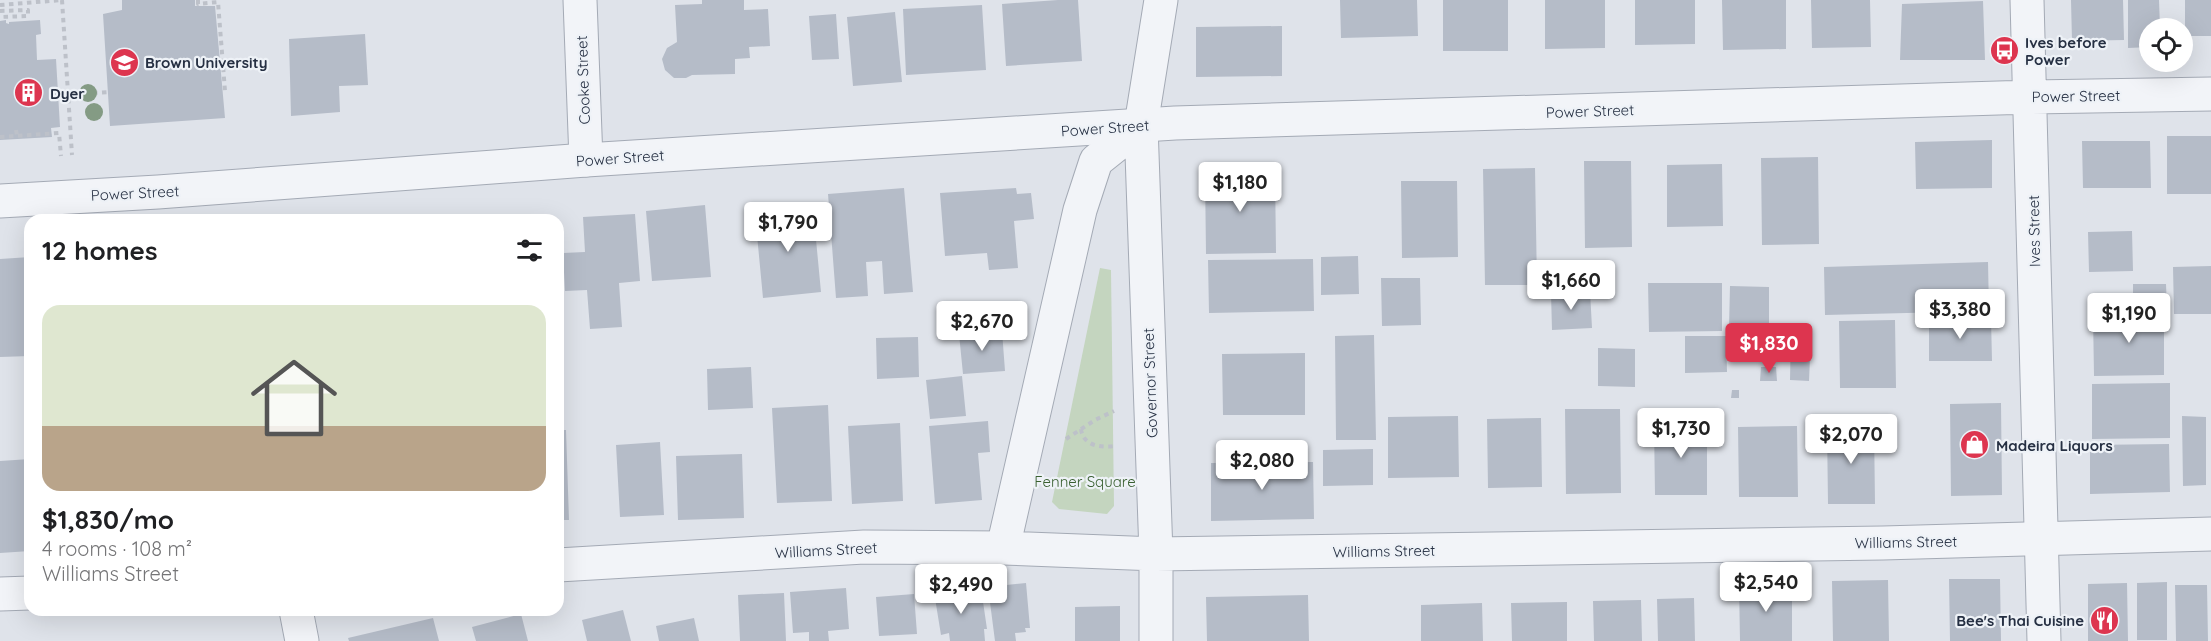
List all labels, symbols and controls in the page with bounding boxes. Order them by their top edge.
map controls [2139,18,2193,72]
button: locate [2139,18,2193,72]
place label: Ives before Power [2025,33,2107,69]
street label: Cooke Street [572,35,594,125]
bus stop icon: Ives before Power [1988,35,2020,67]
school or university icon: Brown University [108,46,140,78]
place label: Brown University [145,53,268,72]
building icon: Dyer [13,77,45,109]
place label: Dyer [50,84,85,103]
street label: Power Street [2032,86,2120,106]
street label: Power Street [1545,100,1635,122]
street label: Power Street [1060,115,1150,141]
street label: Power Street [575,145,665,171]
pin: $1,180 [1191,162,1289,213]
text: $1,180 [1213,169,1267,194]
street label: Power Street [90,181,180,205]
street label: Ives Street [2024,195,2044,267]
pin: $1,790 [739,202,837,253]
text: $1,790 [758,209,818,234]
text: 12 homes [42,234,158,267]
icon: filters [513,234,546,267]
pin: $1,660 [1522,260,1620,311]
text: $1,660 [1541,267,1601,292]
pin: $3,380 [1911,289,2009,340]
pin: $1,190 [2080,293,2178,344]
text: $3,380 [1929,296,1991,321]
text: $1,190 [2101,300,2157,325]
pin: $2,670 [933,301,1031,352]
text: $2,670 [950,308,1014,333]
pin: $1,830 [1720,323,1818,374]
street label: Governor Street [1139,328,1161,438]
text: $1,830 [1739,330,1799,355]
icon: home [240,344,348,452]
pin: $1,730 [1632,408,1730,459]
pin: $2,070 [1802,414,1900,465]
text: $1,730 [1651,415,1711,440]
text: $2,070 [1819,421,1883,446]
shop icon: Madeira Liquors [1959,429,1991,461]
place label: Madeira Liquors [1996,436,2113,455]
pin: $2,080 [1213,440,1311,491]
text: $2,080 [1230,447,1294,472]
park label: Fenner Square [1034,472,1136,491]
text: $1,830/mo [42,503,174,536]
street label: Williams Street [1854,532,1958,552]
text: 4 rooms · 108 m² [42,536,192,561]
street label: Williams Street [774,538,878,562]
street label: Williams Street [1332,541,1436,561]
text: Williams Street [42,561,179,586]
pin: $2,540 [1717,562,1815,613]
pin: $2,490 [912,564,1010,615]
text: $2,540 [1734,569,1798,594]
text: $2,490 [929,571,993,596]
restaurant icon: Bee's Thai Cuisine [2089,604,2121,636]
place label: Bee's Thai Cuisine [1956,611,2084,630]

